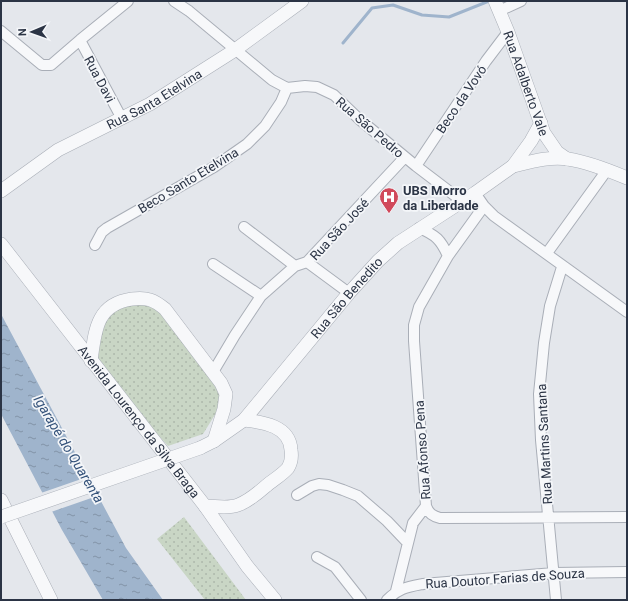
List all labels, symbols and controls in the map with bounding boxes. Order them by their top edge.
north arrow [12,12,52,52]
text: N [16,28,29,36]
street label: Rua Adalberto Vale [500,29,551,138]
street label: Rua Davi [81,53,118,105]
street label: Beco da Vovó [433,62,490,136]
street label: Rua Santa Etelvina [104,66,205,133]
street label: Rua São Pedro [333,94,407,161]
street label: Beco Santo Etelvina [135,144,241,216]
place label: UBS Morro da Liberdade [403,183,479,213]
hospital icon: UBS Morro da Liberdade [378,186,400,214]
street label: Rua São José [307,195,372,263]
street label: Rua São Benedito [308,254,386,341]
street label: Avenida Lourenço da Silva Braga [75,343,203,501]
street label: Rua Martins Santana [534,383,555,505]
water label: Igarapé do Quarenta [31,392,107,506]
street label: Rua Afonso Pena [412,400,433,500]
street label: Rua Doutor Farias de Souza [425,565,585,592]

